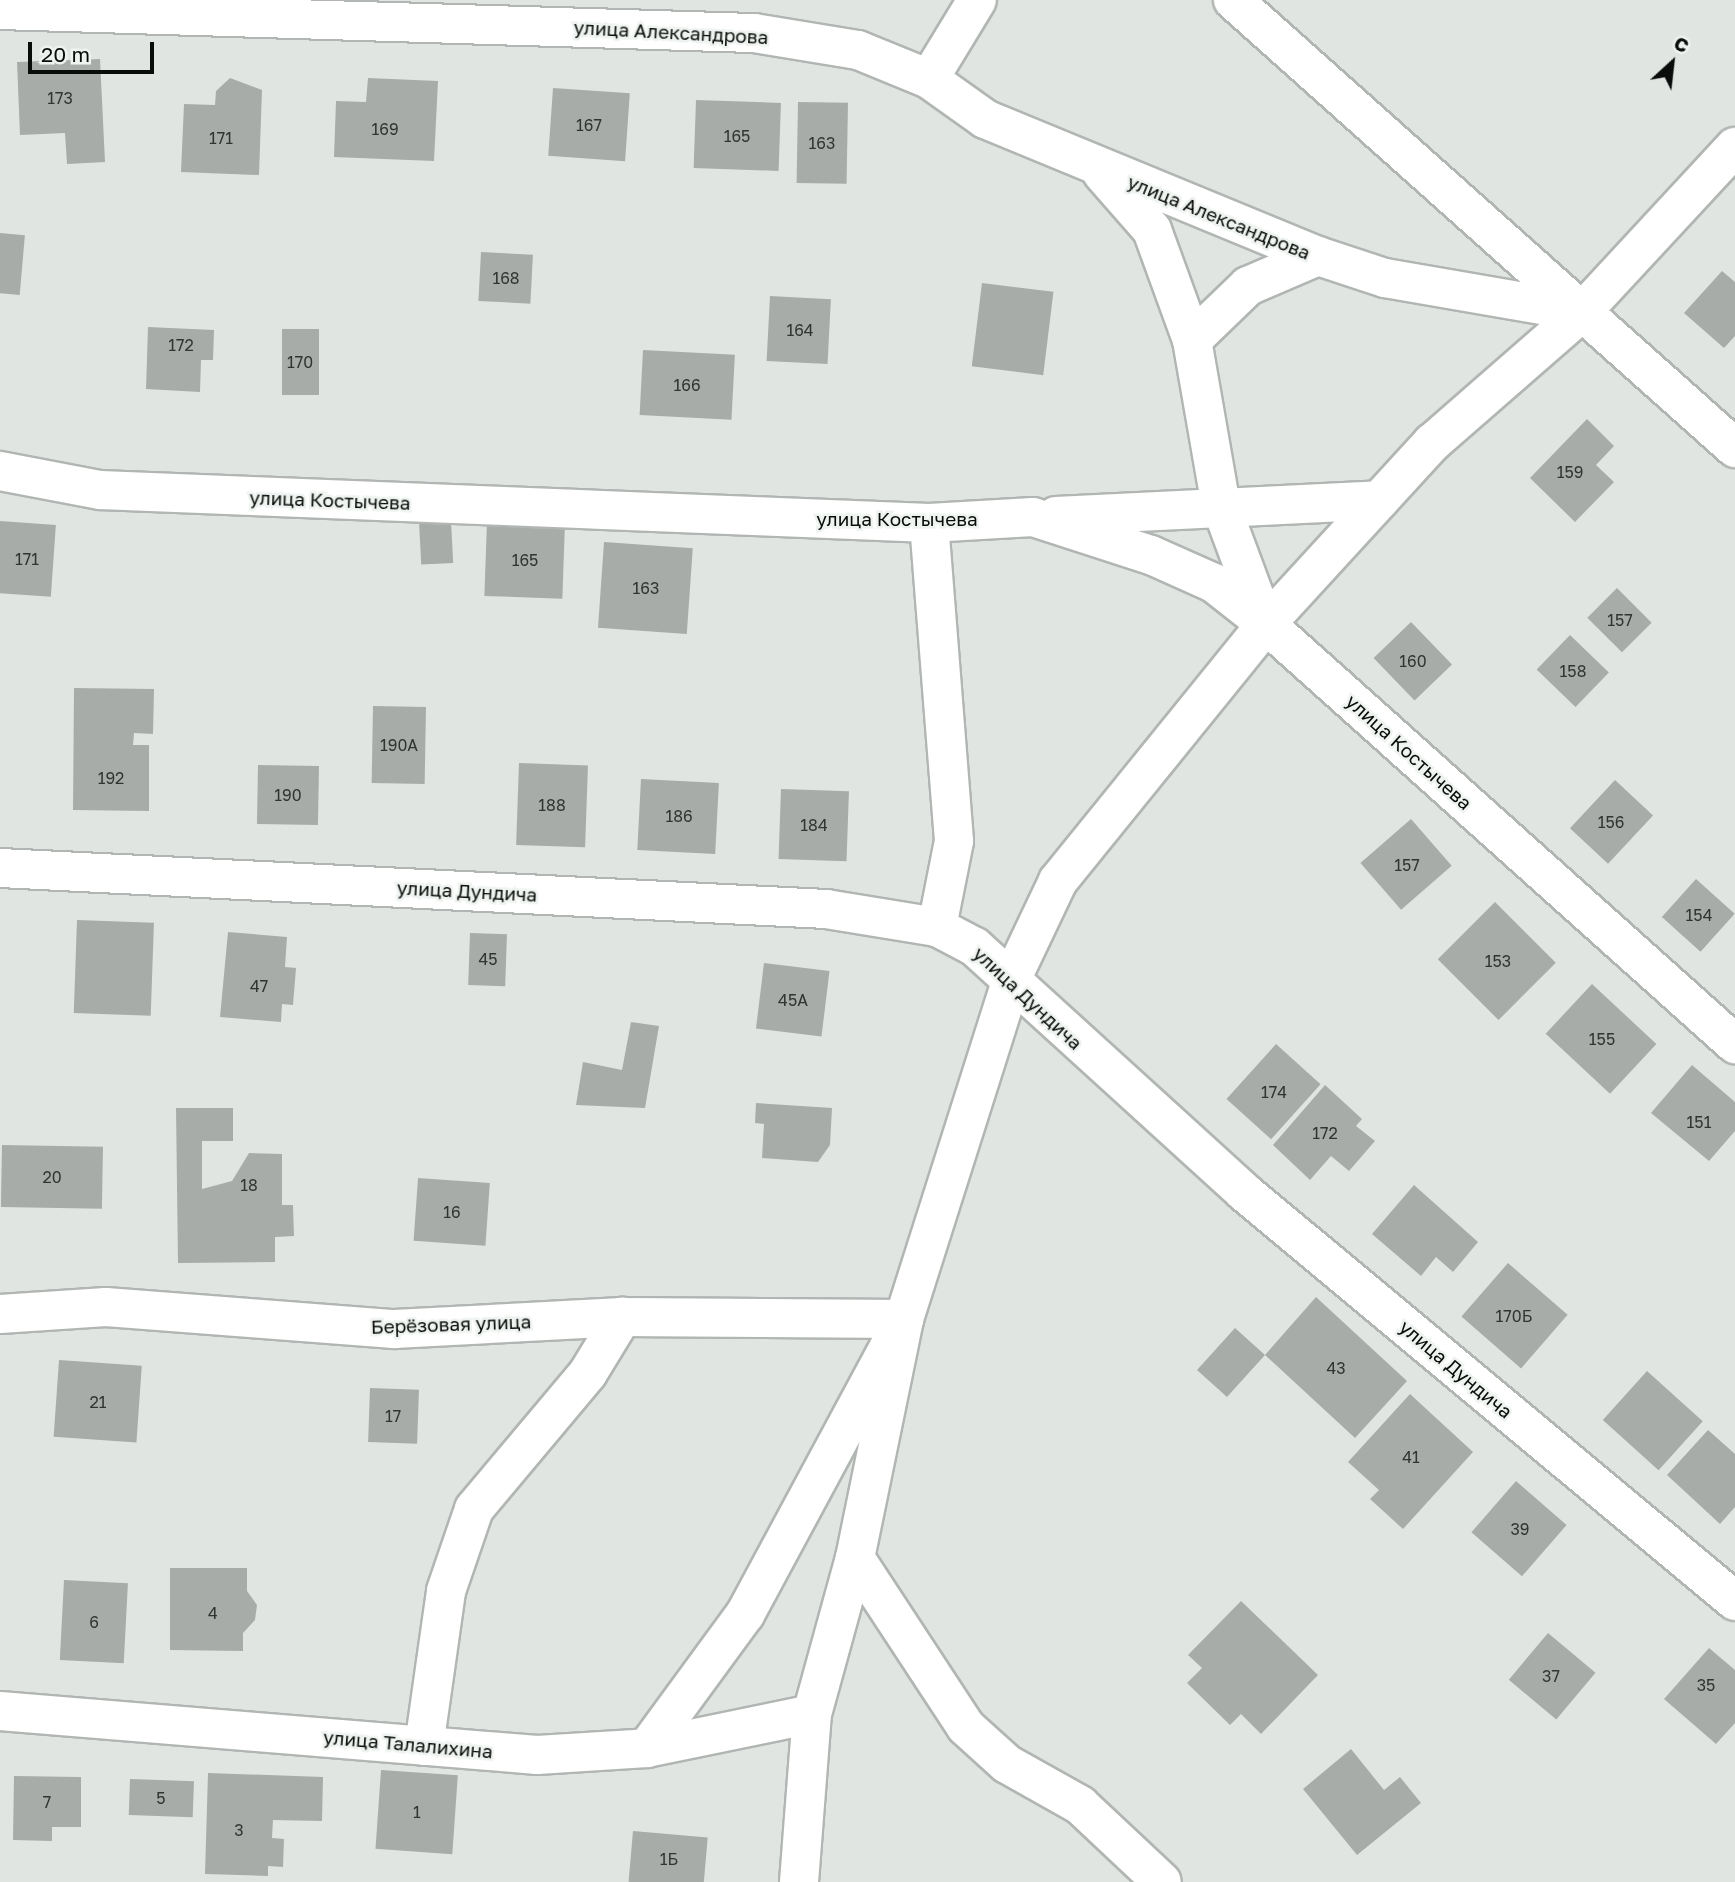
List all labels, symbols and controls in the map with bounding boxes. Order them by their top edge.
street label: улица Александрова [573,16,769,48]
scale bar [32,28,158,72]
north arrow [1637,28,1707,98]
text: С [1671,31,1693,57]
text: 20 m [41,41,90,67]
house number: 173 [47,88,73,108]
house number: 167 [576,115,602,135]
house number: 169 [371,119,399,139]
house number: 165 [724,126,750,146]
house number: 171 [209,128,233,148]
house number: 163 [809,133,835,153]
street label: улица Александрова [1124,170,1314,264]
house number: 168 [492,268,520,288]
house number: 164 [786,320,814,340]
house number: 172 [168,335,194,355]
house number: 170 [287,352,313,372]
house number: 166 [673,375,701,395]
house number: 159 [1557,462,1583,482]
street label: улица Костычева [249,486,411,514]
street label: улица Костычева [816,508,978,530]
house number: 171 [15,549,39,569]
house number: 165 [512,550,538,570]
house number: 163 [633,578,659,598]
house number: 157 [1607,610,1633,630]
house number: 160 [1399,651,1427,671]
house number: 158 [1560,661,1586,681]
street label: улица Костычева [1341,690,1477,814]
house number: 190А [380,735,418,755]
house number: 192 [98,768,124,788]
house number: 190 [274,785,302,805]
house number: 188 [538,795,566,815]
house number: 186 [665,806,693,826]
house number: 156 [1598,812,1624,832]
house number: 184 [800,815,828,835]
house number: 157 [1394,855,1420,875]
street label: улица Дундича [396,876,538,906]
house number: 154 [1686,905,1712,925]
street label: улица Дундича [969,942,1087,1054]
house number: 45 [478,949,498,969]
house number: 153 [1485,951,1511,971]
house number: 47 [250,976,268,996]
house number: 45А [778,990,808,1010]
house number: 155 [1589,1029,1615,1049]
house number: 174 [1261,1082,1287,1102]
house number: 151 [1687,1112,1711,1132]
house number: 172 [1312,1123,1338,1143]
house number: 20 [42,1167,62,1187]
house number: 18 [240,1175,258,1195]
house number: 16 [443,1202,461,1222]
house number: 170Б [1496,1306,1532,1326]
street label: Берёзовая улица [370,1310,532,1338]
street label: улица Дундича [1395,1315,1517,1423]
house number: 43 [1326,1358,1346,1378]
house number: 21 [89,1392,107,1412]
house number: 17 [385,1406,401,1426]
house number: 41 [1402,1447,1420,1467]
house number: 39 [1510,1519,1530,1539]
house number: 4 [208,1603,218,1623]
house number: 6 [89,1612,99,1632]
house number: 37 [1542,1666,1560,1686]
house number: 35 [1697,1675,1715,1695]
street label: улица Талалихина [322,1725,494,1763]
house number: 5 [156,1788,166,1808]
house number: 7 [43,1792,51,1812]
house number: 1 [413,1802,421,1822]
house number: 3 [234,1820,244,1840]
house number: 1Б [660,1849,678,1869]

